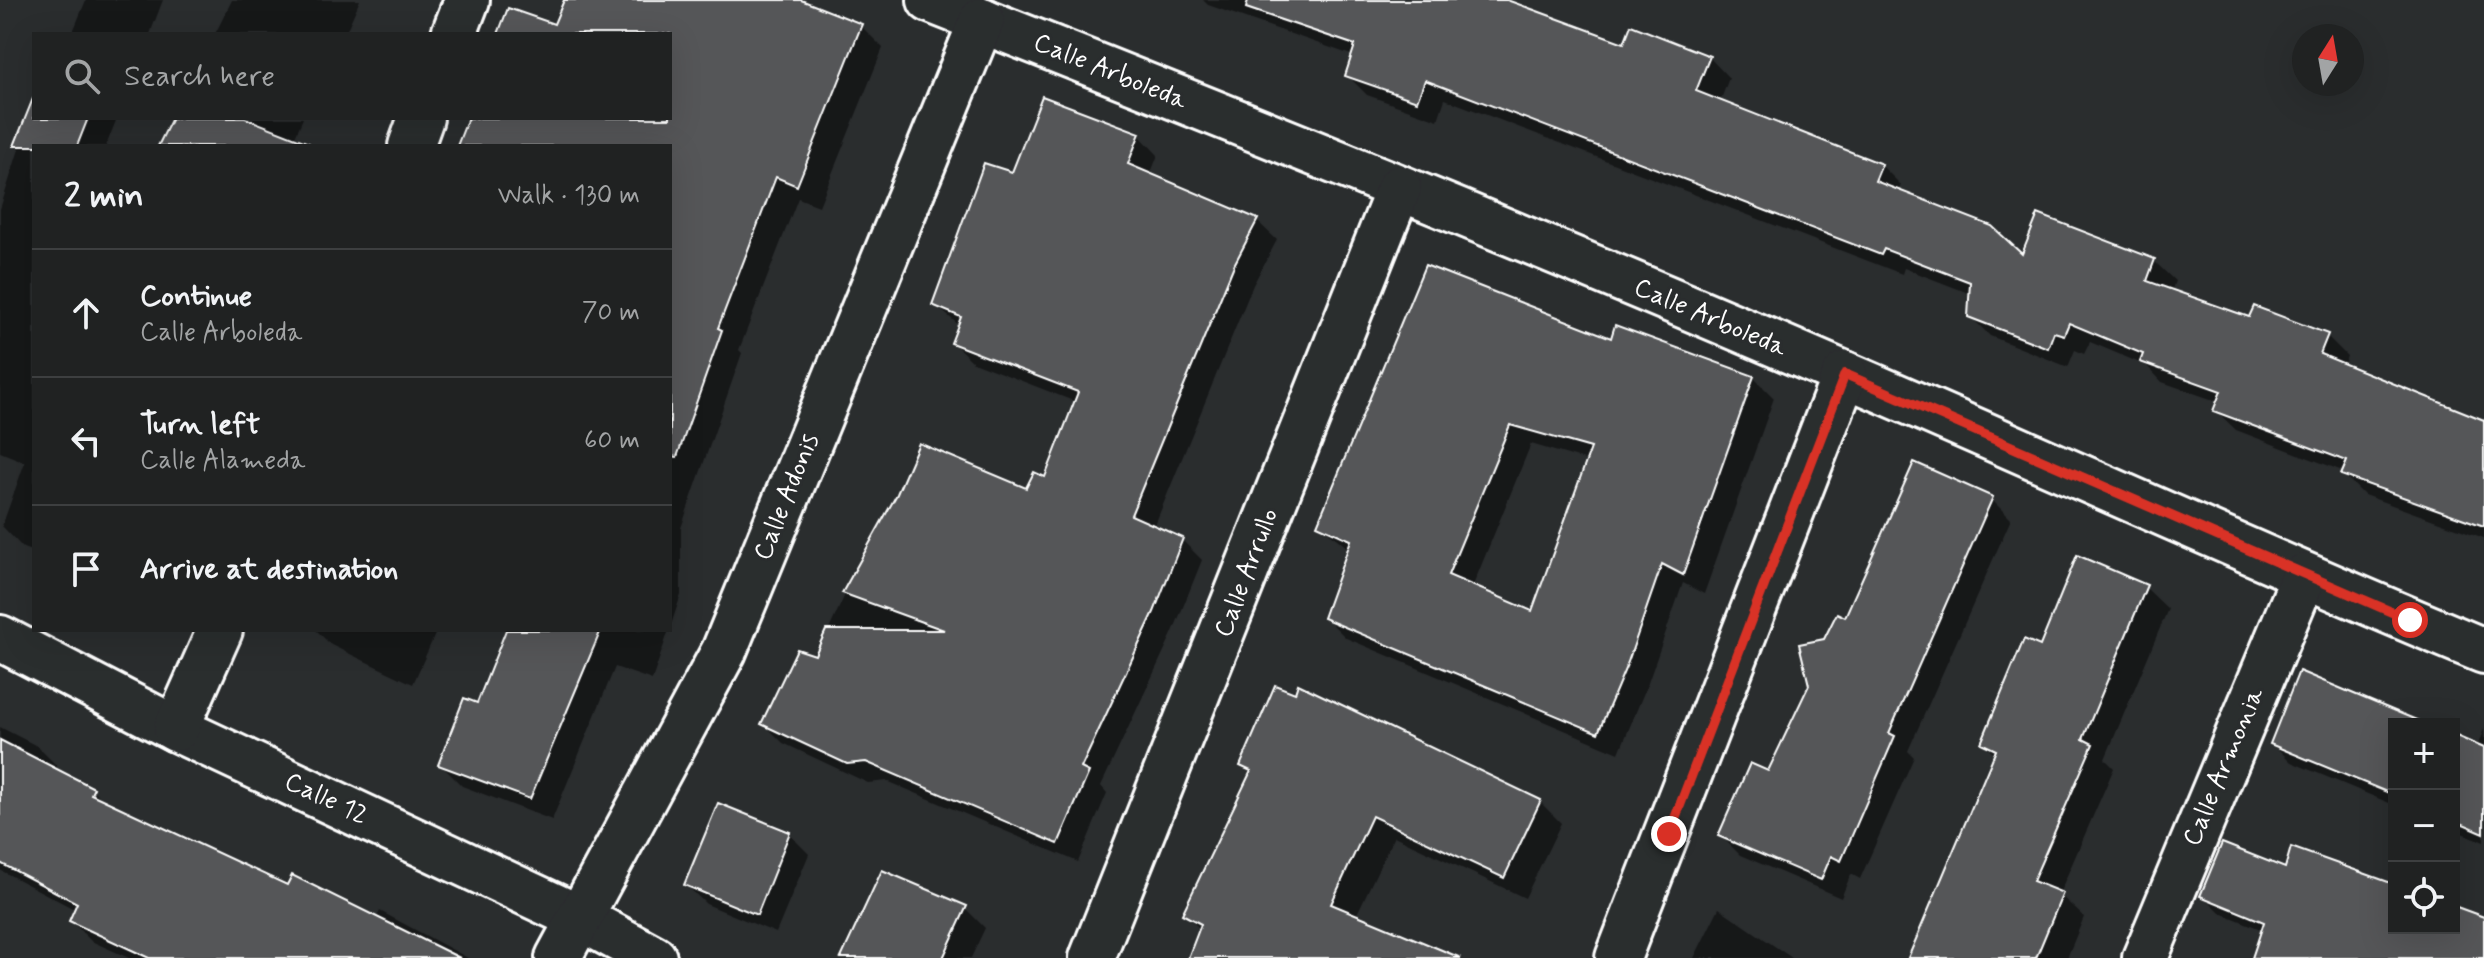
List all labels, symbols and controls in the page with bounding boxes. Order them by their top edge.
north arrow [2292,24,2364,96]
street label: Calle Arboleda [1028,26,1192,118]
search box [32,32,672,120]
icon: search [60,54,104,98]
text: Search here [124,57,275,96]
text: 2 min [64,174,144,219]
text: Walk · 130 m [498,179,640,213]
street label: Calle Arboleda [1629,271,1792,366]
text: Continue [140,277,252,316]
icon: ahead [64,291,108,335]
text: 70 m [582,296,640,330]
text: Calle Arboleda [140,316,302,350]
text: Turn left [140,405,260,444]
icon: left [64,419,108,463]
text: 60 m [584,424,640,458]
street label: Calle Adonis [746,429,828,565]
text: Calle Alameda [140,444,305,478]
street label: Calle Arrullo [1207,504,1287,642]
icon: arrive [64,547,108,591]
text: Arrive at destination [140,550,398,589]
route start [2392,602,2428,638]
street label: Calle Armonia [2175,682,2273,851]
map controls [2388,718,2460,934]
button: + [2388,718,2460,790]
street label: Calle 12 [279,765,373,833]
button: − [2388,790,2460,862]
route end [1651,816,1687,852]
button: locate [2388,862,2460,934]

